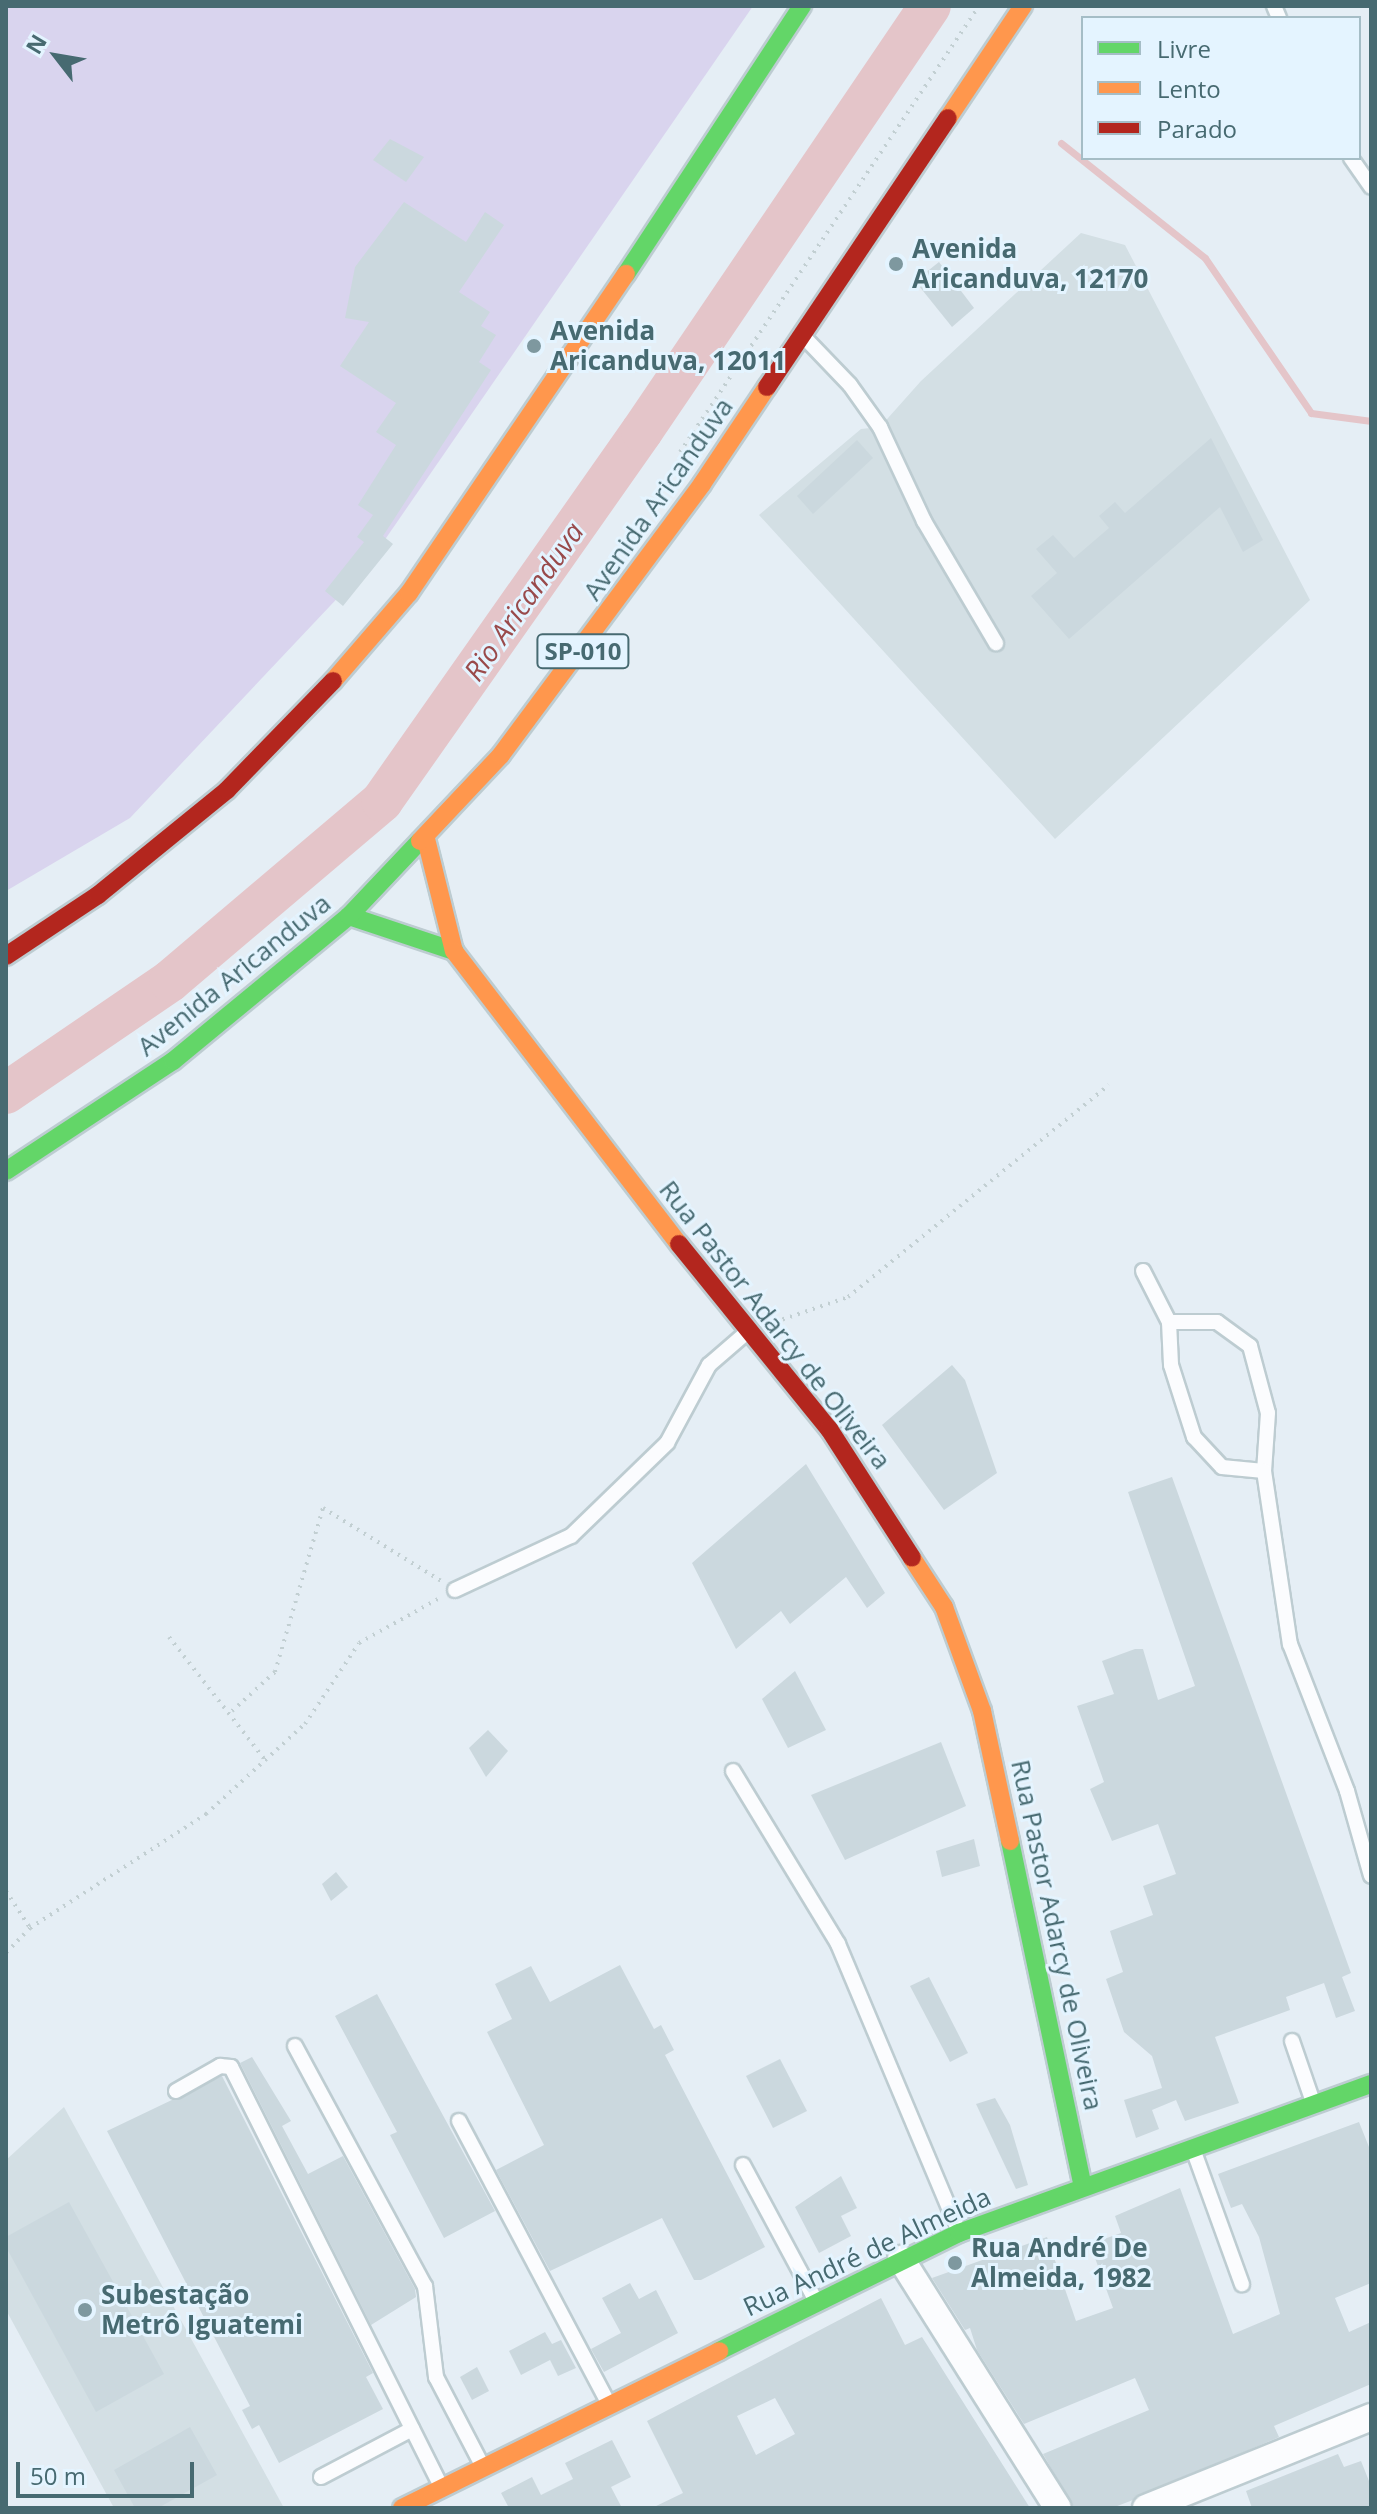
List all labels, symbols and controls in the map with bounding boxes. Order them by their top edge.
north arrow [16,16,96,96]
legend [1081,16,1361,160]
text: N [18,28,53,59]
text: Livre [1157,32,1211,65]
text: Lento [1157,72,1221,105]
text: Parado [1157,112,1237,145]
place label: Avenida Aricanduva, 12170 [912,233,1148,294]
marker: Avenida Aricanduva, 12170 [887,255,905,273]
place label: Avenida Aricanduva, 12011 [550,315,786,376]
marker: Avenida Aricanduva, 12011 [525,337,543,355]
street label: Avenida Aricanduva [577,392,739,606]
water label: Rio Aricanduva [456,515,590,687]
road number: SP-010 [535,631,631,671]
street label: Avenida Aricanduva [131,888,337,1062]
street label: Rua Pastor Adarcy de Oliveira [653,1175,897,1475]
street label: Rua Pastor Adarcy de Oliveira [1005,1757,1109,2113]
street label: Rua André de Almeida [738,2181,996,2323]
place label: Rua André De Almeida, 1982 [971,2232,1151,2294]
marker: Rua André De Almeida, 1982 [946,2254,964,2272]
place label: Subestação Metrô Iguatemi [101,2279,303,2340]
marker: Subestação Metrô Iguatemi [76,2301,94,2319]
scale bar [20,2446,198,2496]
text: 50 m [30,2459,86,2492]

